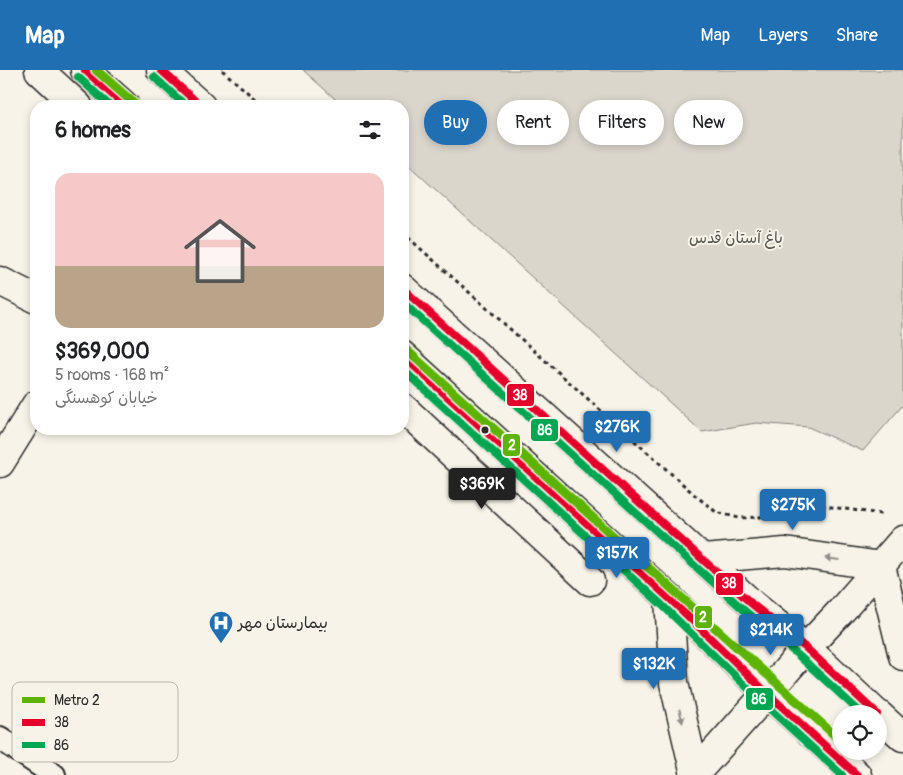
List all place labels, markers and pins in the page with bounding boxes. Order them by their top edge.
pin: $276K [582,410,652,453]
unlabelled marker [480,425,490,435]
pin: $369K [447,468,517,510]
pin: $275K [758,488,828,531]
pin: $157K [582,536,652,579]
hospital icon: بیمارستان مهر [208,610,234,644]
place label: بیمارستان مهر [236,613,328,633]
pin: $214K [736,614,806,656]
pin: $132K [619,648,689,690]

